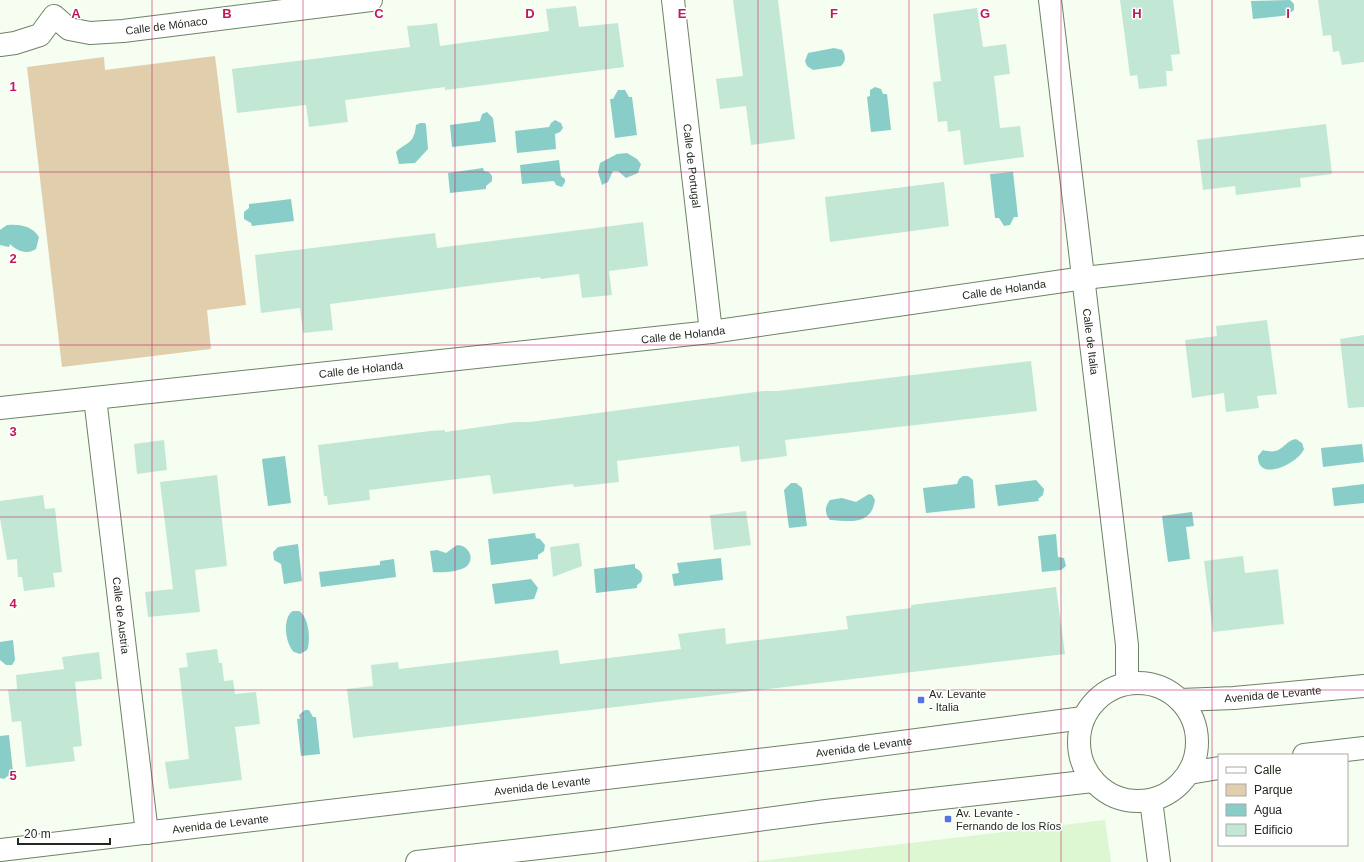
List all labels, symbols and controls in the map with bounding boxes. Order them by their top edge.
text: A [71,6,81,21]
text: B [222,6,232,21]
text: C [374,6,384,21]
text: D [525,6,535,21]
text: E [678,6,687,21]
text: F [830,6,838,21]
text: G [980,6,990,21]
text: H [1132,6,1142,21]
text: I [1286,6,1290,21]
street label: Calle de Mónaco [125,14,208,37]
text: 1 [9,79,17,94]
street label: Calle de Portugal [681,123,703,209]
text: 2 [9,251,17,266]
street label: Calle de Holanda [961,277,1047,302]
street label: Calle de Italia [1081,308,1101,376]
street label: Calle de Holanda [640,324,727,345]
street label: Calle de Holanda [318,359,404,380]
text: 3 [9,424,17,439]
street label: Calle de Austria [110,576,132,655]
text: 4 [9,596,17,611]
street label: Avenida de Levante [1224,684,1322,704]
place label: Av. Levante - Italia [929,688,986,713]
marker: Av. Levante - Italia [916,695,926,705]
street label: Avenida de Levante [815,735,913,759]
legend [1218,754,1348,846]
text: Calle [1254,763,1282,777]
text: 5 [9,768,17,783]
street label: Avenida de Levante [493,774,591,797]
text: Parque [1254,783,1293,797]
text: Agua [1254,803,1282,817]
place label: Av. Levante - Fernando de los Ríos [956,807,1062,832]
street label: Avenida de Levante [172,812,269,836]
marker: Av. Levante - Fernando de los Ríos [943,814,953,824]
scale bar [18,820,110,846]
text: Edificio [1254,823,1293,837]
text: 20 m [24,827,51,841]

